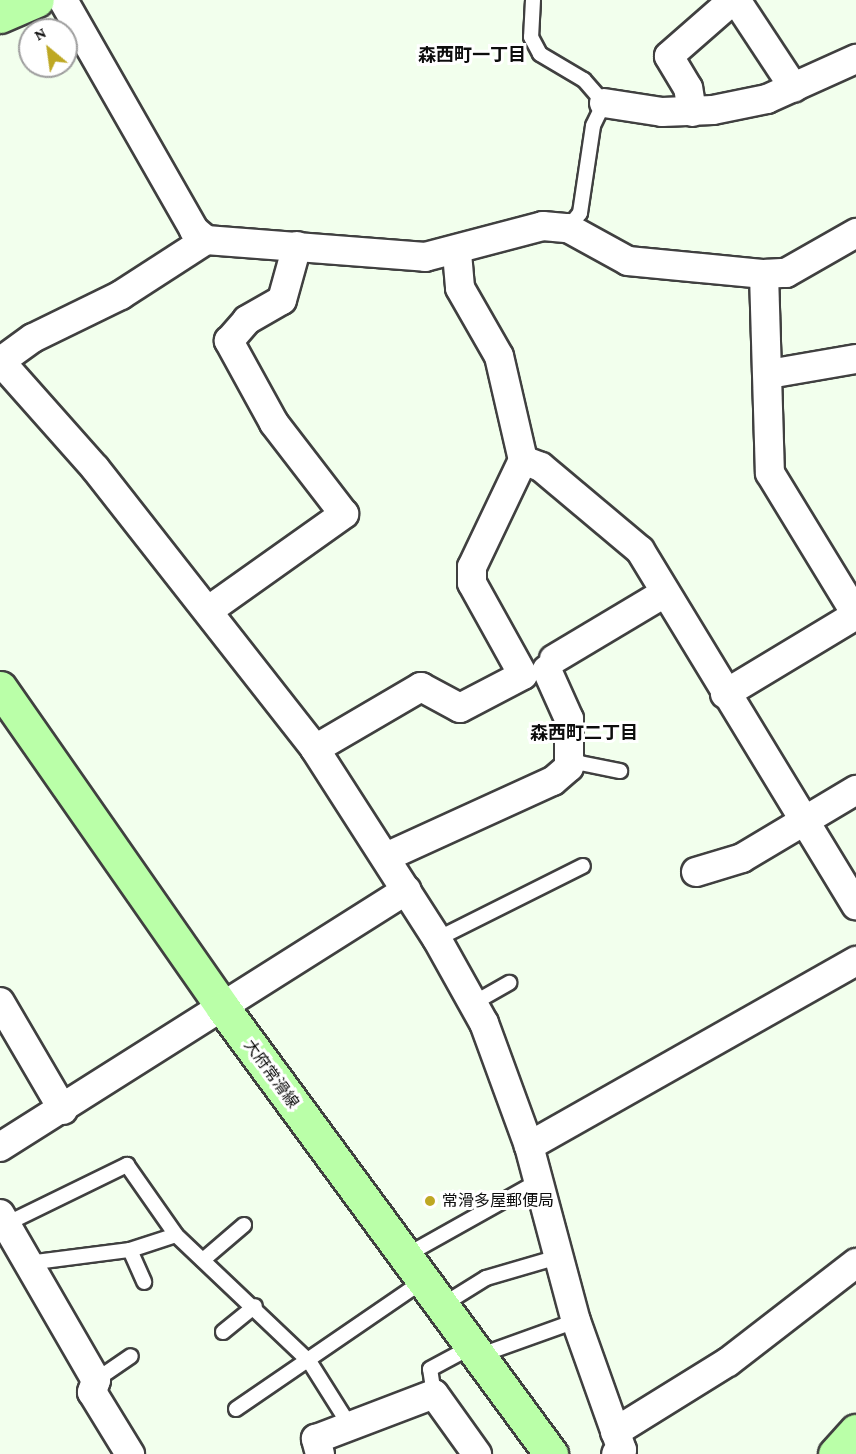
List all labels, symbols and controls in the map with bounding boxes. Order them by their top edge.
north arrow [18,18,78,78]
text: N [31,23,49,44]
district label: 森西町一丁目 [418,44,526,66]
district label: 森西町二丁目 [530,722,638,744]
street label: 大府常滑線 [240,1036,302,1112]
place label: 常滑多屋郵便局 [442,1191,554,1211]
marker: 常滑多屋郵便局 [423,1194,437,1208]

